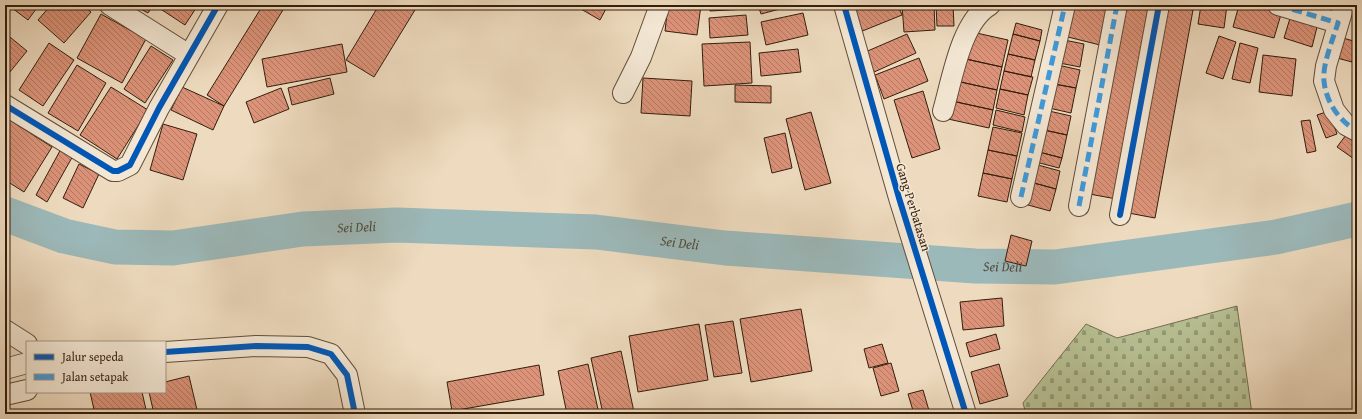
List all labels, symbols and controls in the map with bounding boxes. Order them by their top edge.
street label: Gang Perbatasan [891,161,936,254]
water label: Sei Deli [337,216,377,238]
water label: Sei Deli [659,230,701,255]
water label: Sei Deli [983,256,1023,277]
legend [26,341,166,393]
text: Jalur sepeda [60,348,124,365]
text: Jalan setapak [60,368,129,385]

